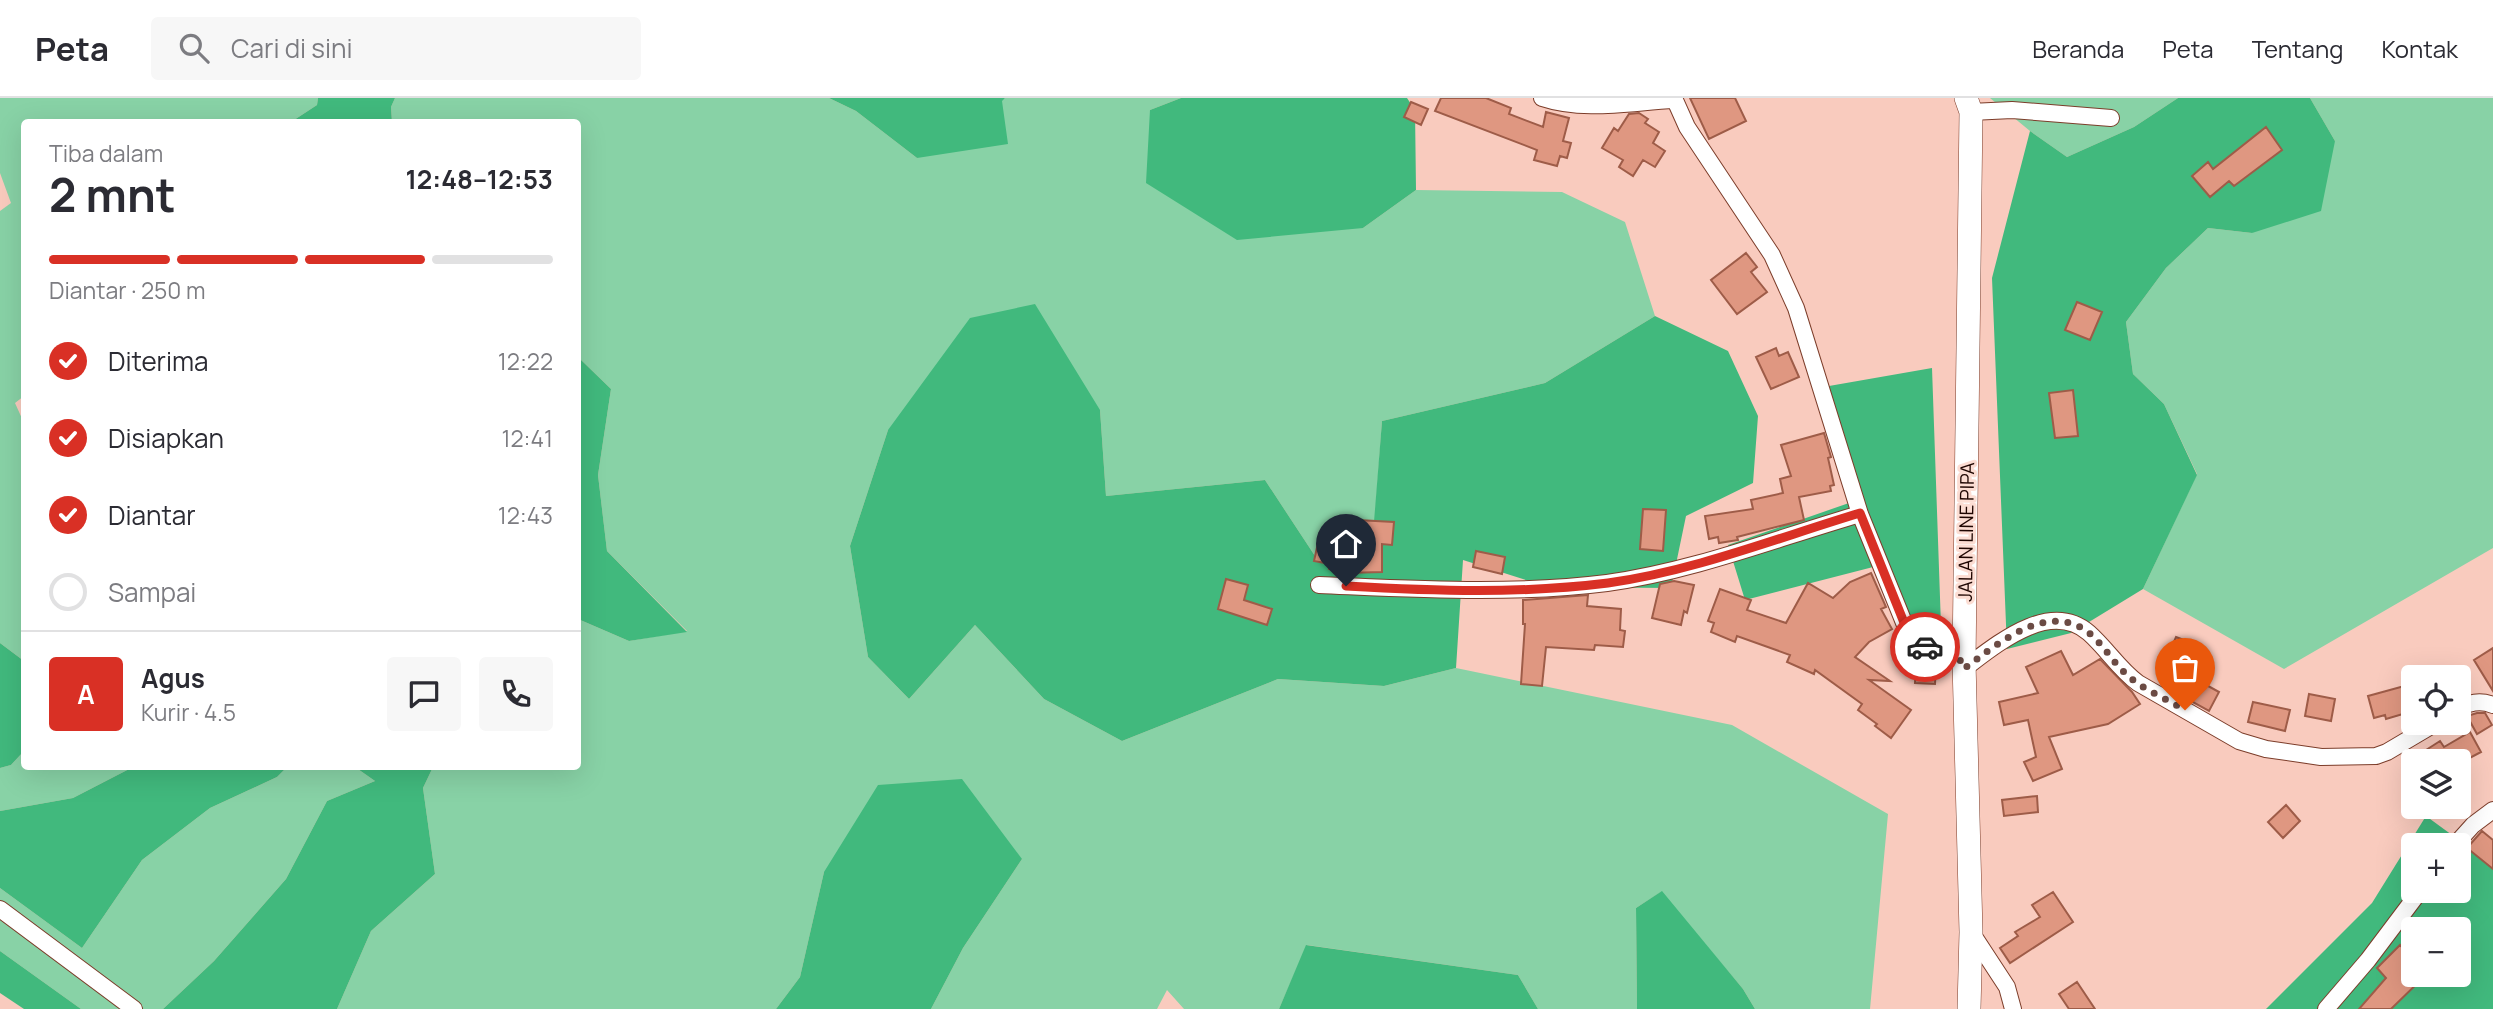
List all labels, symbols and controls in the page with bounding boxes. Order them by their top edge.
search box [151,17,641,80]
text: Peta [35,26,109,71]
icon: search [175,29,213,67]
text: Cari di sini [231,30,353,66]
text: Beranda [2032,32,2124,65]
text: Peta [2162,32,2214,65]
text: Tentang [2252,32,2343,65]
text: Kontak [2381,32,2458,65]
text: Tiba dalam [49,137,163,169]
text: 12:48–12:53 [405,161,553,197]
text: 2 mnt [49,163,176,226]
text: Diantar · 250 m [49,274,205,306]
icon: check [49,342,87,380]
text: Diterima [108,343,209,379]
text: 12:22 [498,345,553,377]
icon: check [49,419,87,457]
text: Disiapkan [108,420,224,456]
text: 12:41 [502,422,553,454]
street label: JALAN LINE PIPA [1952,462,1980,602]
icon: check [49,496,87,534]
text: Diantar [108,497,196,533]
text: 12:43 [498,499,553,531]
pin [1316,514,1376,586]
icon: home [1327,525,1365,563]
text: Sampai [108,574,196,610]
courier [1890,612,1960,682]
icon: car [1906,628,1944,666]
pin [2155,638,2215,710]
icon: bag [2166,649,2204,687]
button: chat [387,657,461,731]
button: phone [479,657,553,731]
text: Agus [141,660,205,696]
map controls [2401,665,2471,987]
button: locate [2401,665,2471,735]
text: A [77,676,95,712]
text: Kurir · 4.5 [141,696,236,728]
button: layers [2401,749,2471,819]
button: + [2401,833,2471,903]
button: − [2401,917,2471,987]

